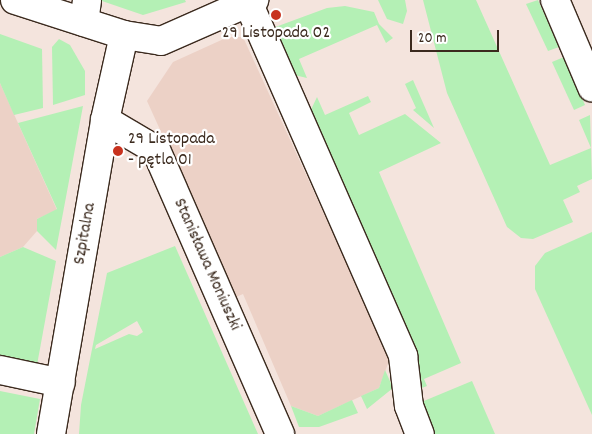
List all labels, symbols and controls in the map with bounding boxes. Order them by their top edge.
marker: 29 Listopada 02 [270,9,282,21]
scale bar [412,20,501,52]
place label: 29 Listopada 02 [222,23,330,45]
text: 20 m [418,28,446,50]
place label: 29 Listopada - pętla 01 [128,130,215,172]
marker: 29 Listopada - pętla 01 [112,145,124,157]
street label: Stanisława Moniuszki [167,196,245,334]
street label: Szpitalna [70,201,102,267]

